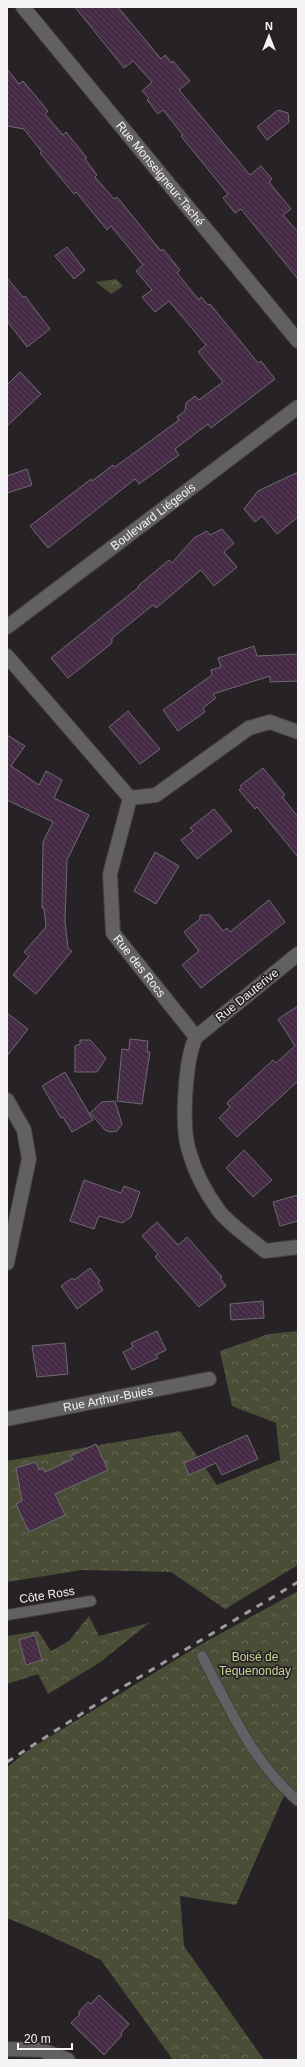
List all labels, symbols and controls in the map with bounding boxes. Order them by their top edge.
north arrow [249,16,289,56]
text: N [265,20,273,32]
street label: Rue Monseigneur-Taché [113,119,208,229]
street label: Boulevard Liégeois [108,480,198,553]
street label: Rue des Rocs [110,932,168,1000]
street label: Rue Dauterive [213,965,281,1025]
street label: Rue Arthur-Buies [62,1383,154,1415]
street label: Côte Ross [18,1584,76,1606]
park label: Boisé de Tequenonday [219,1650,291,1678]
scale bar [18,2025,72,2051]
text: 20 m [24,2032,51,2046]

